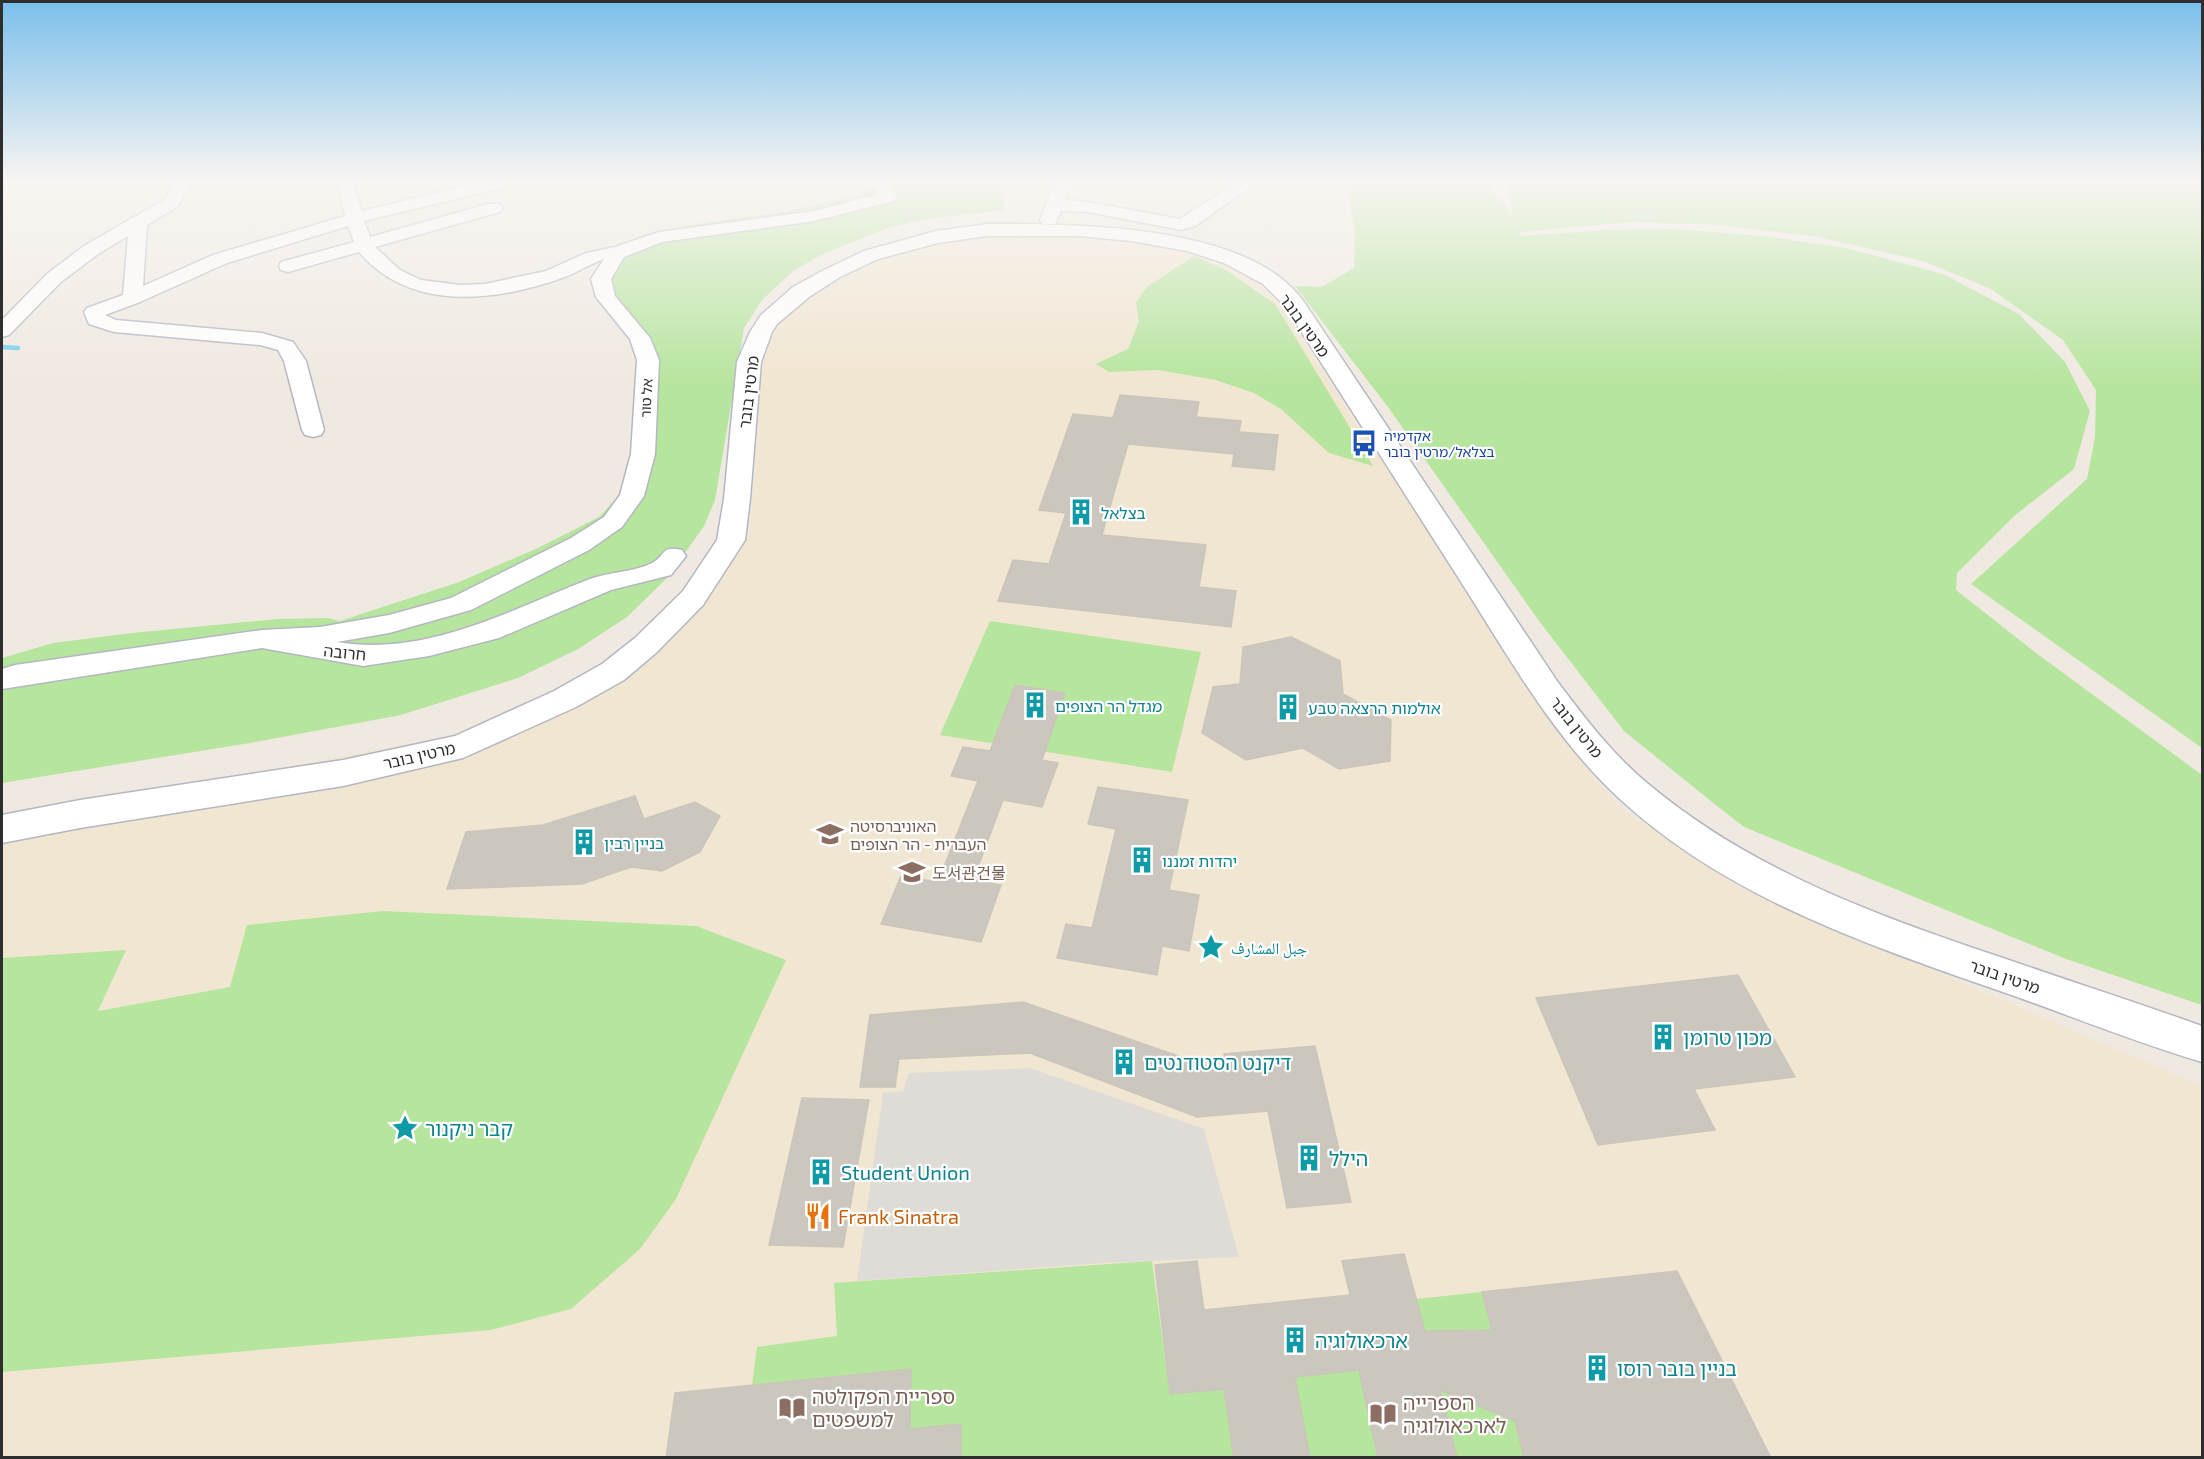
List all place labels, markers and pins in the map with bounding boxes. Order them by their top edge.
place label: אקדמיה בצלאל/מרטין בובר [1384,427,1495,460]
bus stop icon: אקדמיה בצלאל/מרטין בובר [1349,428,1379,458]
building icon: בצלאל [1066,497,1096,527]
place label: בצלאל [1101,503,1146,522]
building icon: מגדל הר הצופים [1020,690,1050,720]
building icon: אולמות הרצאה טבע [1273,692,1303,722]
place label: מגדל הר הצופים [1055,696,1162,715]
place label: אולמות הרצאה טבע [1308,698,1441,717]
place label: האוניברסיטה העברית - הר הצופים [850,816,987,853]
school or university icon: האוניברסיטה העברית - הר הצופים [815,819,845,849]
building icon: בניין רבין [569,827,599,857]
place label: בניין רבין [604,833,664,852]
building icon: יהדות זמננו [1127,845,1157,875]
place label: יהדות זמננו [1162,851,1237,870]
school or university icon: 도서관건물 [897,857,927,887]
place label: 도서관건물 [932,863,1006,882]
place icon: جبل المشارف [1196,932,1226,962]
place label: جبل المشارف [1231,938,1307,959]
building icon: מכון טרומן [1648,1022,1678,1052]
place label: מכון טרומן [1683,1025,1772,1049]
building icon: דיקנט הסטודנטים [1109,1047,1139,1077]
place label: דיקנט הסטודנטים [1144,1050,1292,1074]
place icon: קבר ניקנור [390,1113,420,1143]
place label: קבר ניקנור [425,1116,513,1140]
building icon: הילל [1294,1143,1324,1173]
place label: הילל [1329,1146,1368,1170]
building icon: Student Union [806,1157,836,1187]
place label: Student Union [841,1160,970,1184]
restaurant icon: Frank Sinatra [803,1201,833,1231]
place label: Frank Sinatra [838,1204,959,1228]
building icon: ארכאולוגיה [1280,1325,1310,1355]
place label: ארכאולוגיה [1315,1328,1408,1352]
building icon: בניין בובר רוסו [1582,1353,1612,1383]
place label: בניין בובר רוסו [1617,1356,1737,1380]
place label: ספריית הפקולטה למשפטים [812,1384,955,1431]
place label: הספרייה לארכאולוגיה [1403,1390,1506,1437]
library icon: ספריית הפקולטה למשפטים [777,1393,807,1423]
library icon: הספרייה לארכאולוגיה [1368,1399,1398,1429]

